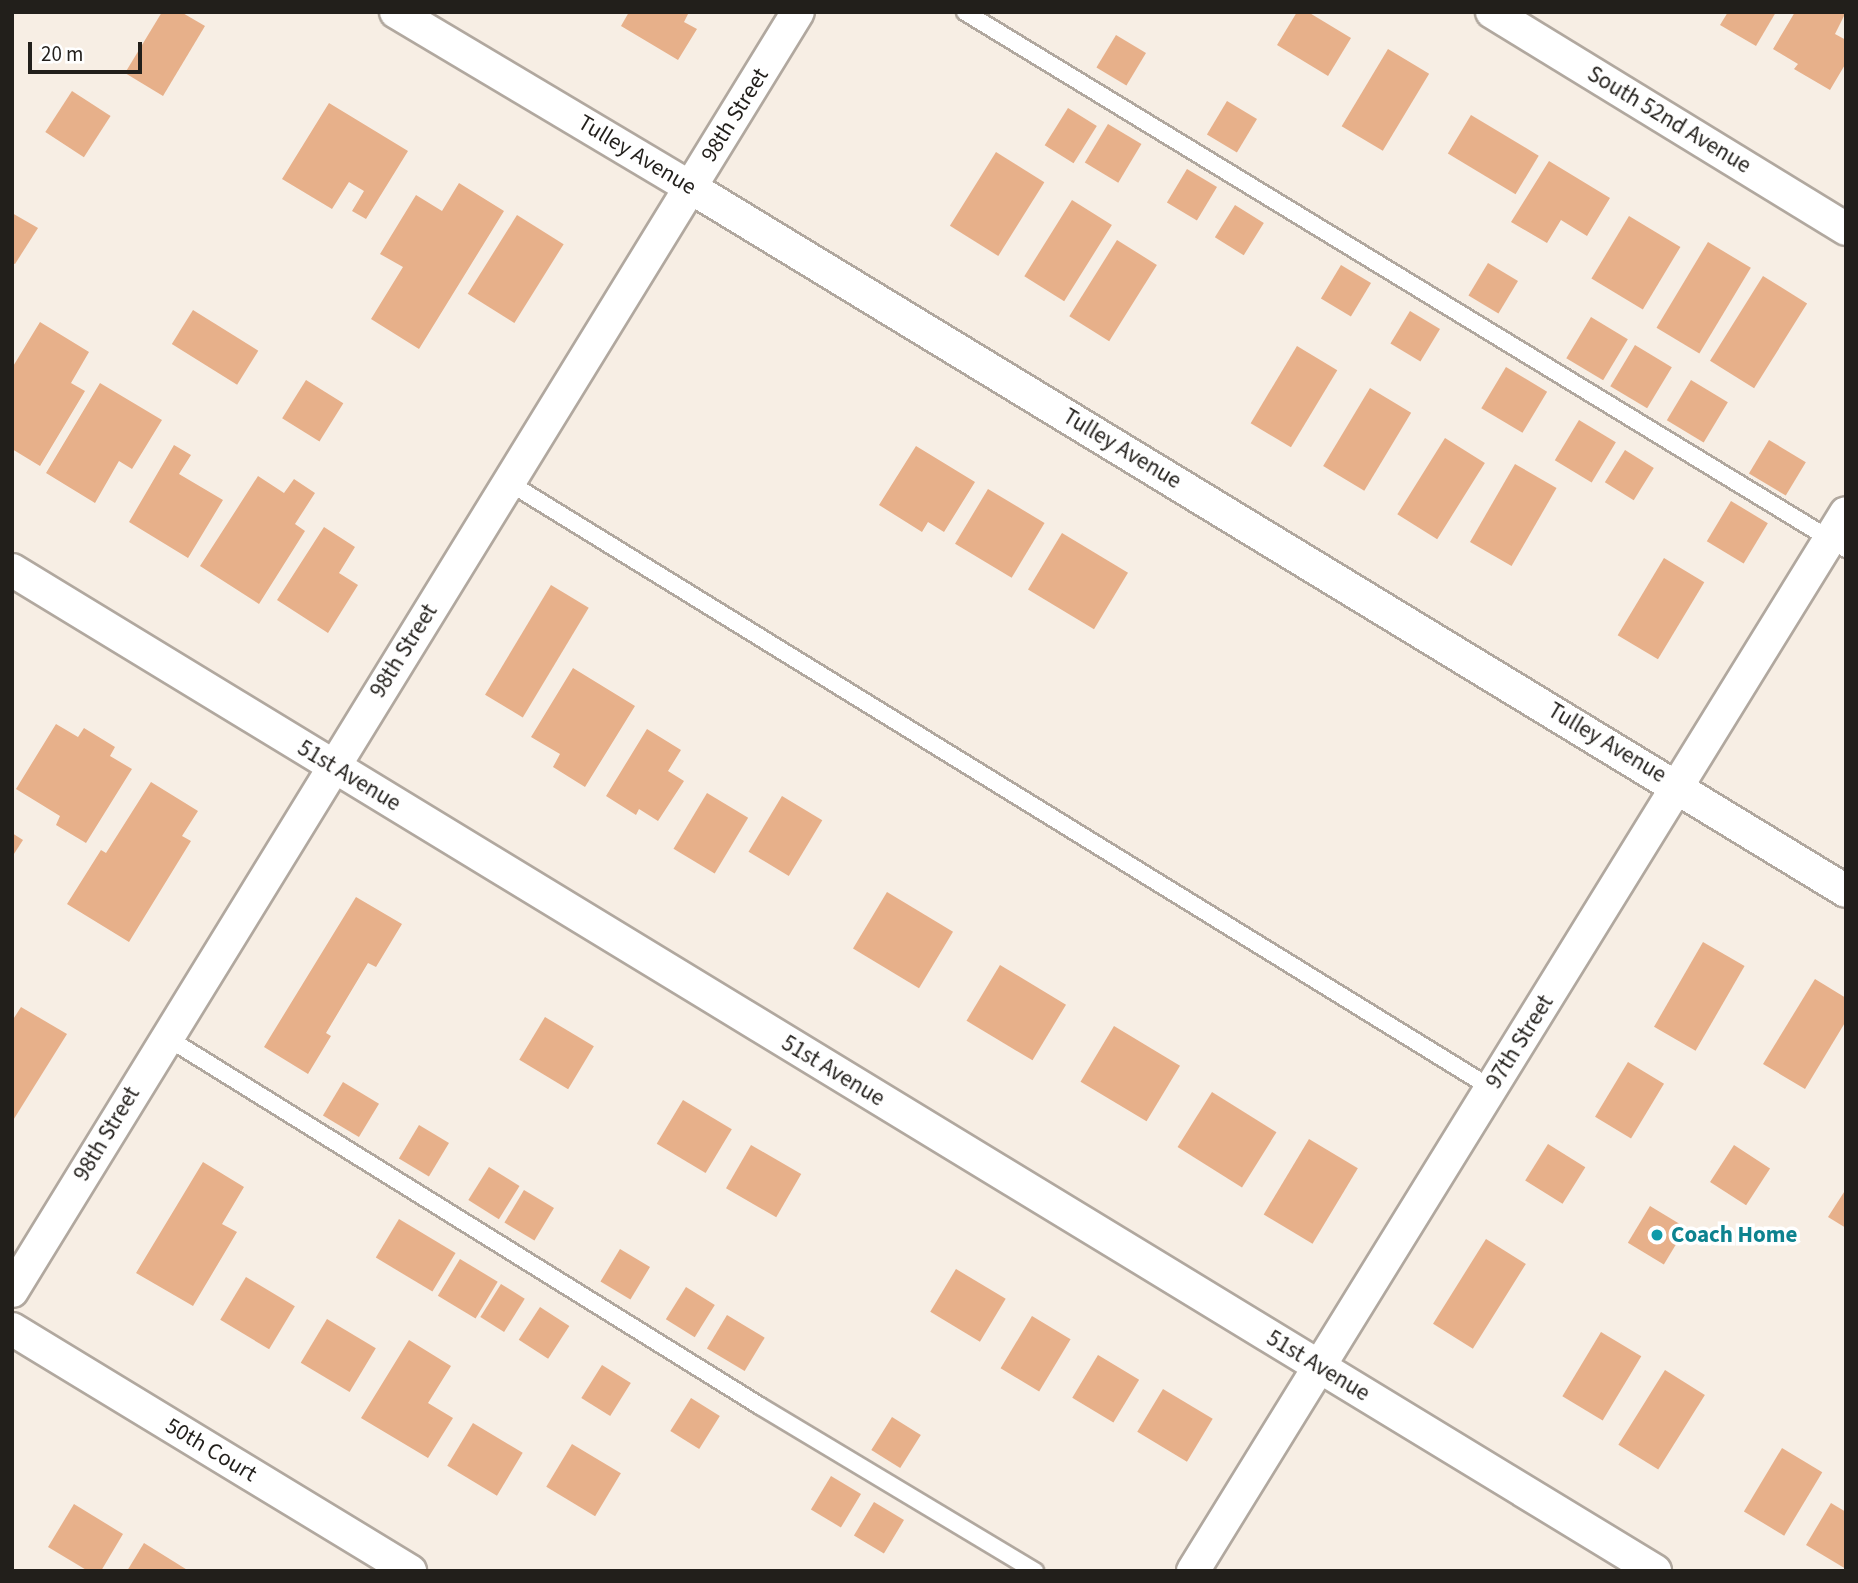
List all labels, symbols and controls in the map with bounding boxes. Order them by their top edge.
scale bar [32,28,145,72]
text: 20 m [41,39,83,69]
street label: South 52nd Avenue [1582,60,1756,180]
street label: 98th Street [695,63,775,167]
street label: Tulley Avenue [573,109,701,201]
street label: Tulley Avenue [1058,403,1186,495]
street label: 98th Street [364,599,444,703]
street label: Tulley Avenue [1543,697,1671,789]
street label: 51st Avenue [292,734,406,818]
street label: 97th Street [1480,990,1560,1094]
street label: 51st Avenue [776,1029,890,1113]
street label: 98th Street [68,1082,146,1186]
place label: Coach Home [1671,1221,1797,1249]
marker: Coach Home [1649,1227,1665,1243]
street label: 51st Avenue [1261,1324,1375,1408]
street label: 50th Court [160,1412,262,1488]

